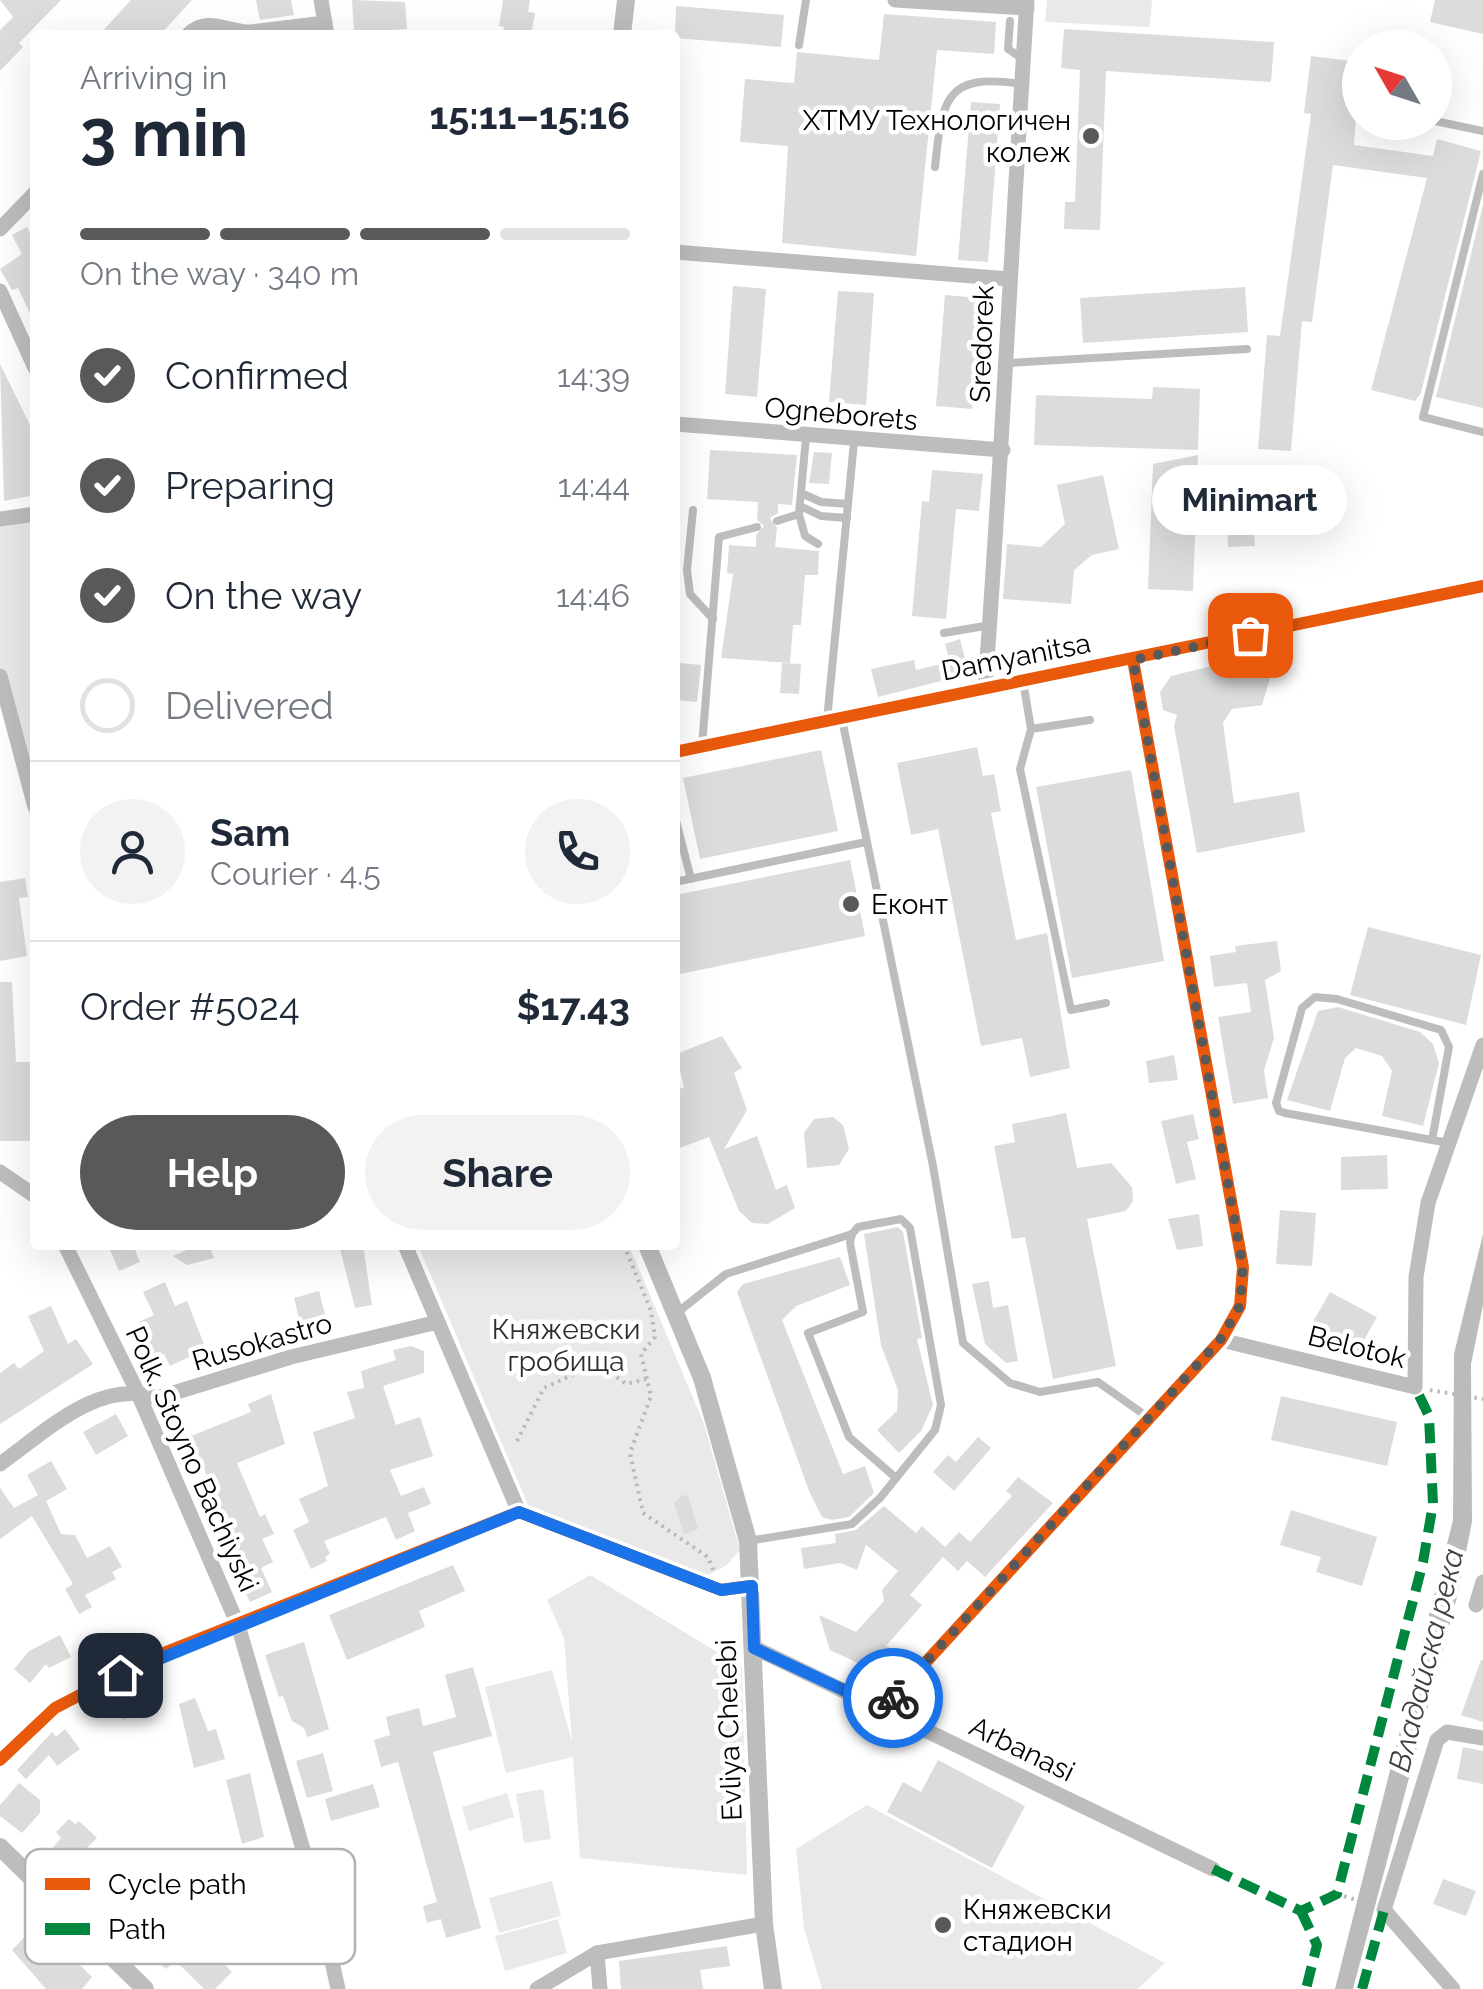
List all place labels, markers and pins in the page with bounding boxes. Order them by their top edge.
place label: ХТМУ Технологичен колеж [803,104,1071,169]
marker: ХТМУ Технологичен колеж [1080,125,1102,147]
callout: Minimart [1152,465,1348,535]
pin [1208,593,1293,678]
place label: Еконт [871,888,948,921]
marker: Еконт [840,893,862,915]
pin [78,1633,163,1718]
place label: Княжевски стадион [963,1893,1112,1958]
marker: Княжевски стадион [932,1914,954,1936]

